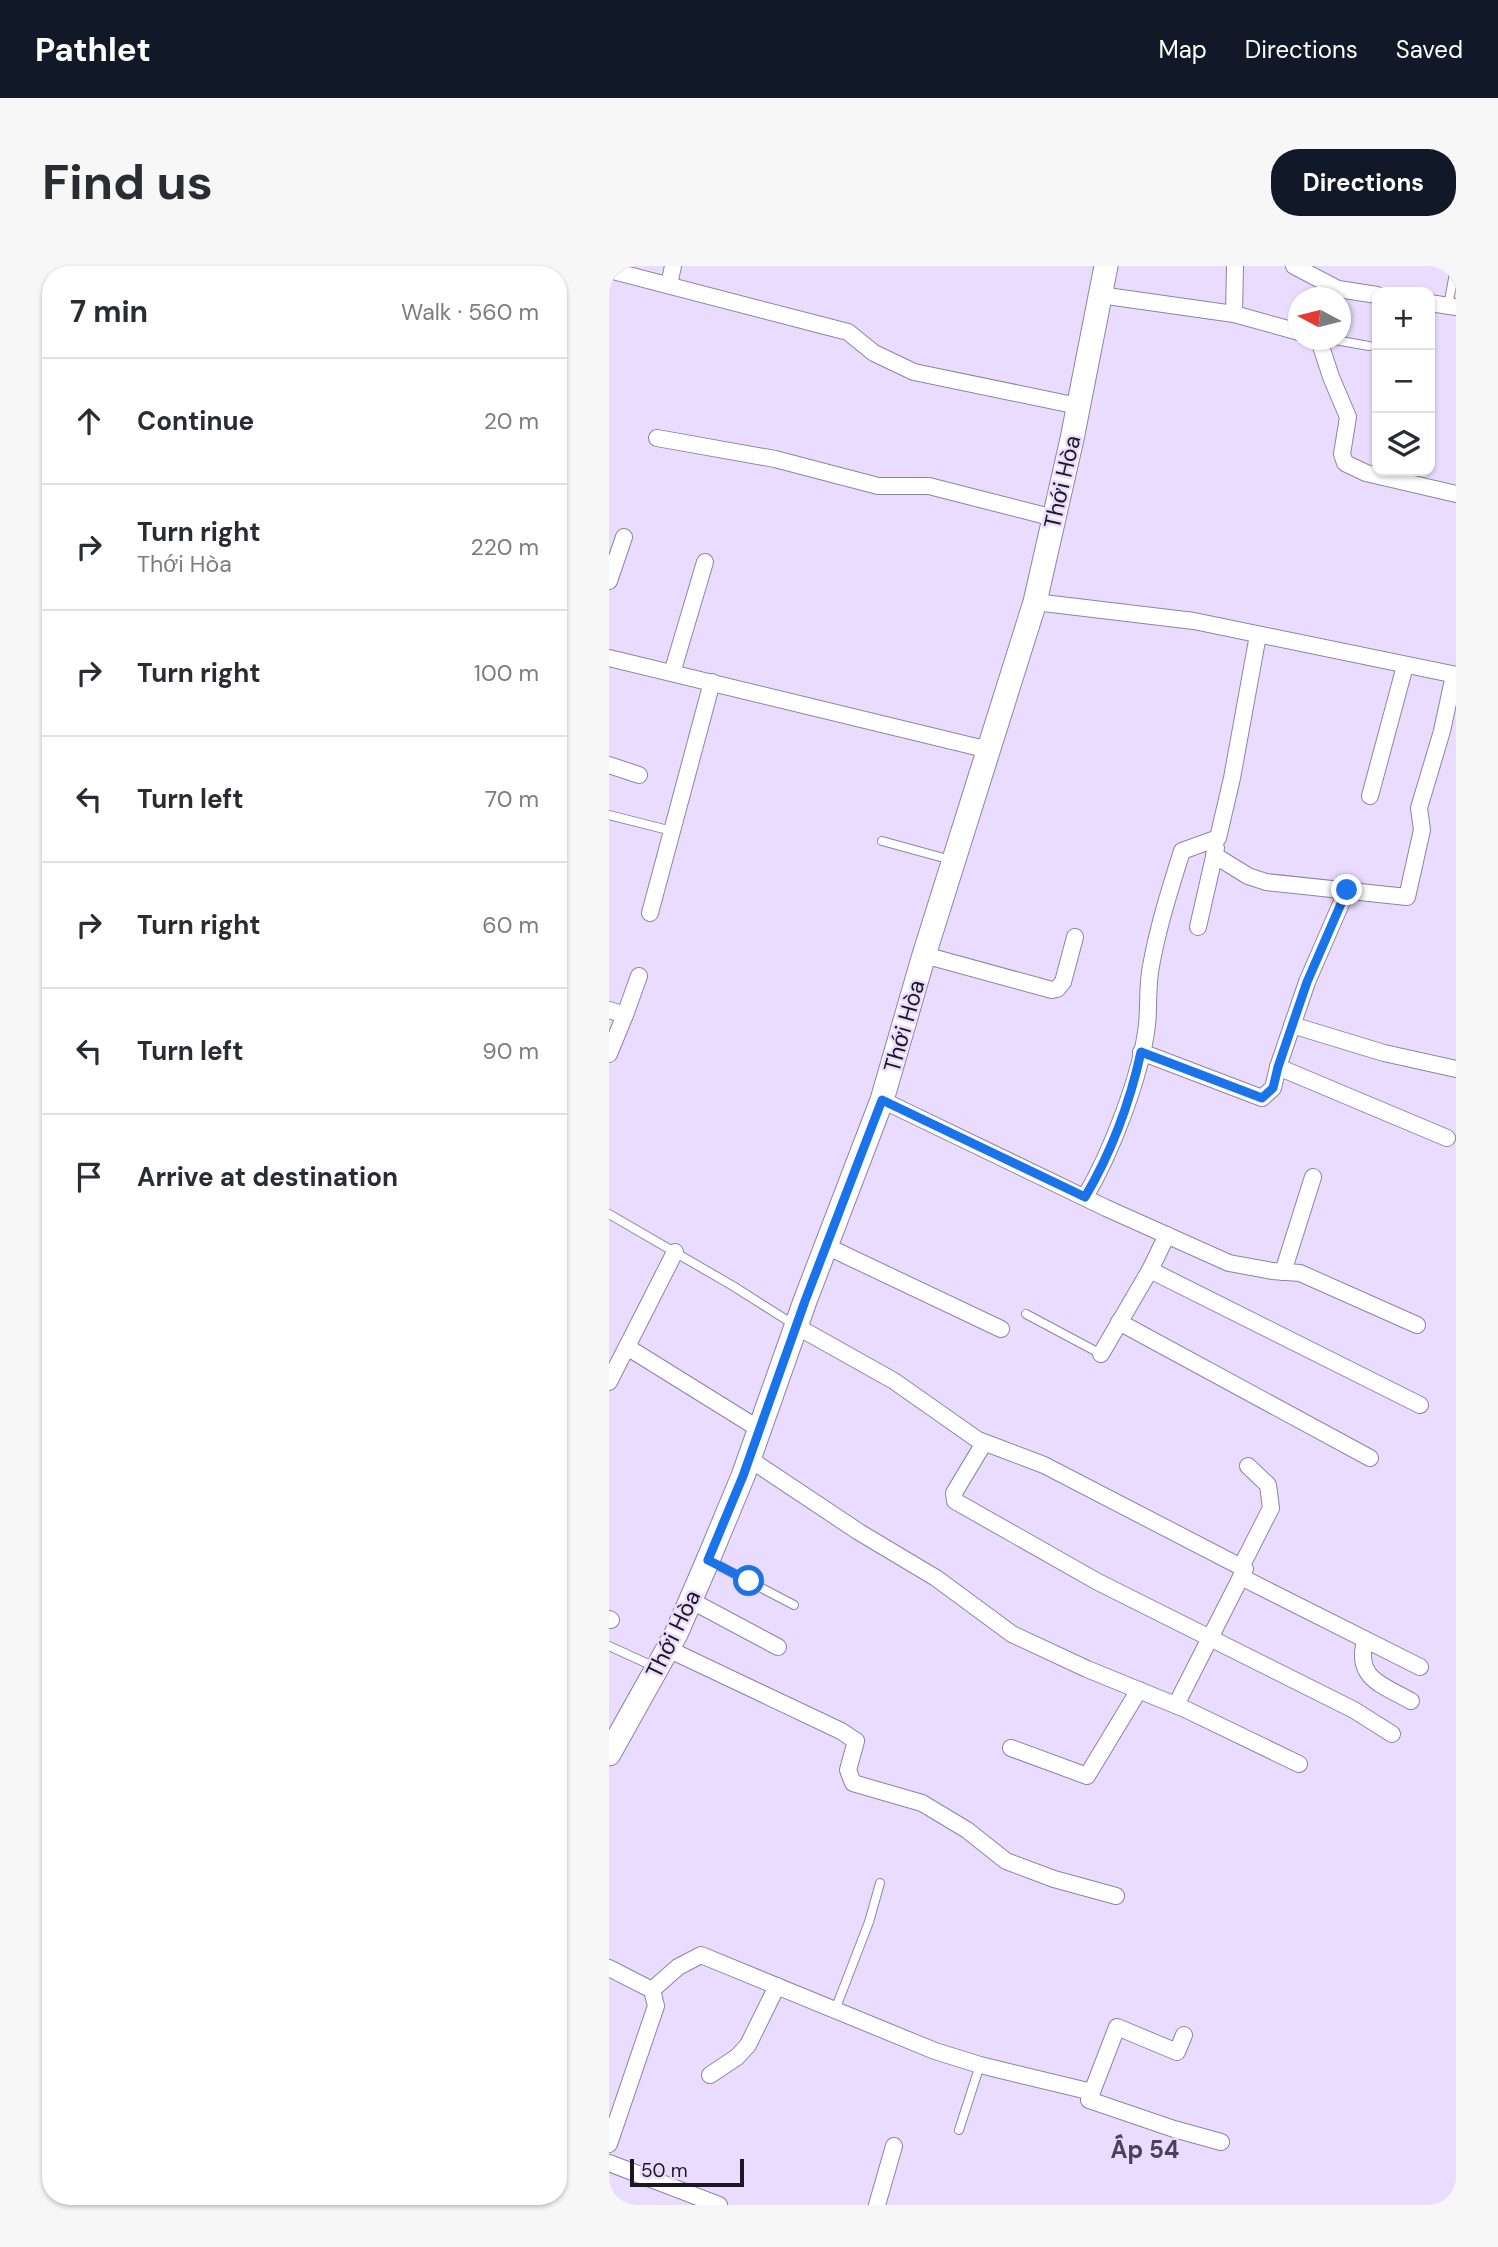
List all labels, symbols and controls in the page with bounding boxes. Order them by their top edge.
text: Pathlet [35,28,151,71]
text: Map [1159,34,1207,65]
text: Directions [1245,34,1358,65]
text: Saved [1396,34,1463,65]
button: Directions [1271,149,1456,216]
text: Find us [42,150,213,214]
north arrow [1288,287,1351,350]
map controls [1372,287,1435,476]
button: + [1372,287,1435,350]
text: 7 min [70,292,148,331]
text: Walk · 560 m [401,297,539,327]
button: − [1372,350,1435,413]
icon: ahead [70,402,108,440]
text: Continue [137,404,254,438]
text: 20 m [484,406,539,436]
button: layers [1372,413,1435,476]
street label: Thới Hòa [1037,433,1087,531]
text: Turn right [137,515,261,549]
icon: right [70,528,108,566]
text: 220 m [470,532,539,562]
text: Thới Hòa [137,549,232,579]
icon: right [70,654,108,692]
text: Turn right [137,656,261,690]
text: 100 m [474,658,539,688]
icon: left [70,780,108,818]
text: Turn left [137,782,244,816]
text: 70 m [485,784,539,814]
route end [1331,874,1362,905]
icon: right [70,906,108,944]
text: Turn right [137,908,261,942]
text: 60 m [482,910,539,940]
street label: Thới Hòa [877,976,931,1076]
icon: left [70,1032,108,1070]
text: Turn left [137,1034,244,1068]
text: 90 m [482,1036,539,1066]
icon: arrive [70,1158,108,1196]
text: Arrive at destination [137,1160,398,1194]
route start [733,1565,764,1596]
street label: Thới Hòa [639,1585,707,1683]
district label: Ấp 54 [1111,2133,1179,2165]
scale bar [630,2156,744,2188]
text: 50 m [641,2158,688,2183]

